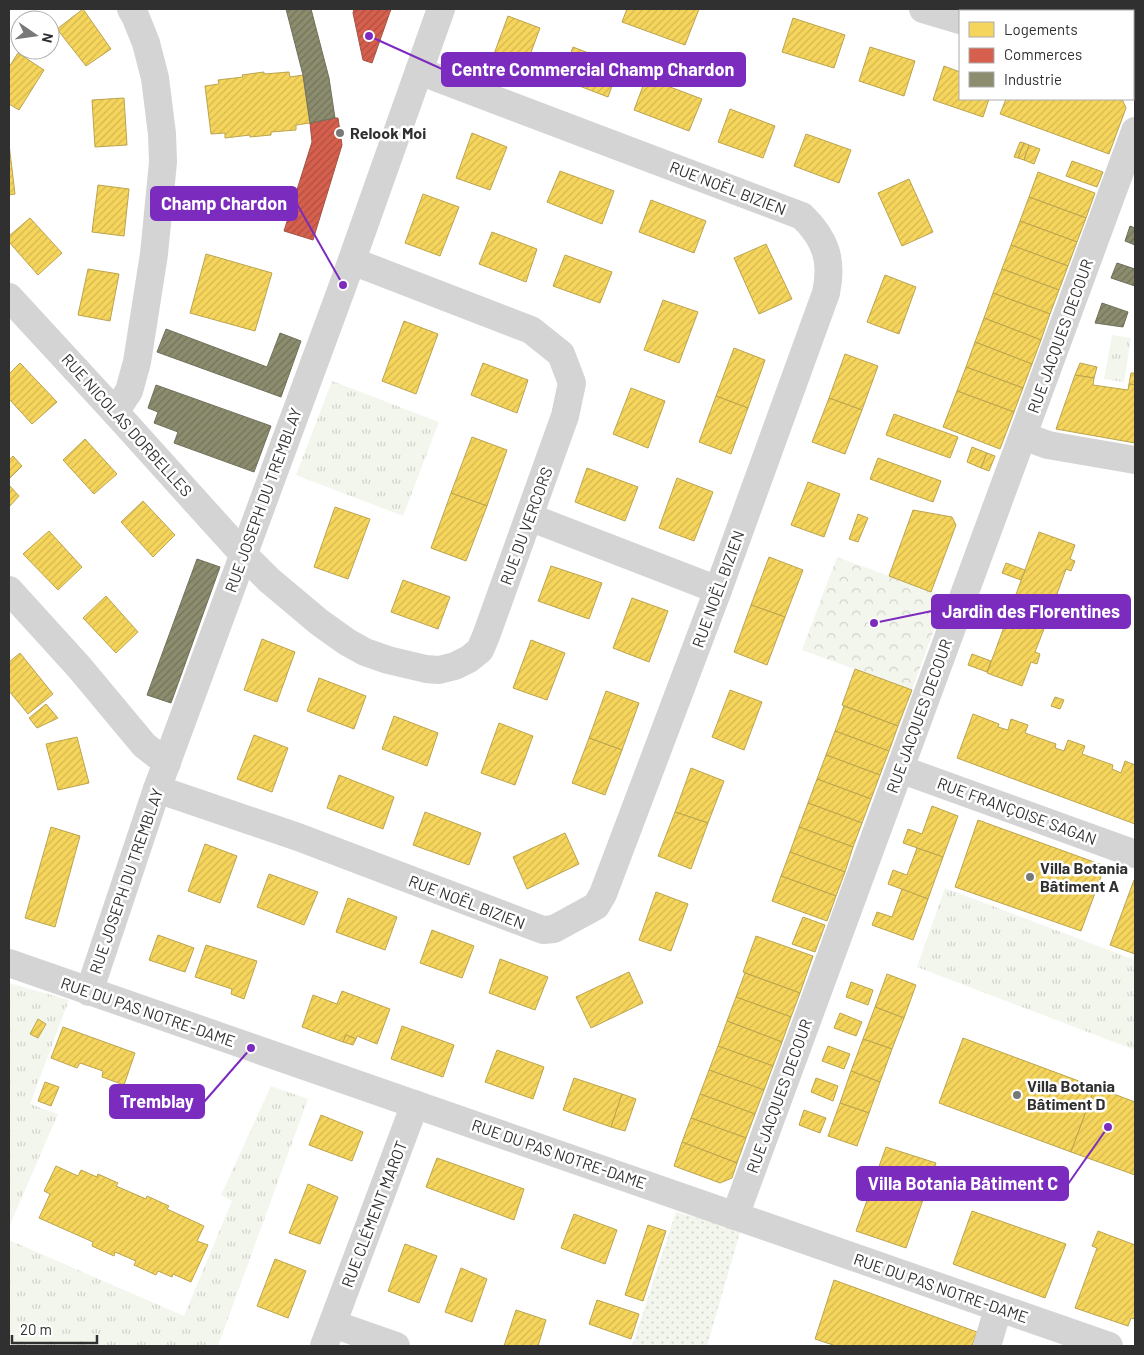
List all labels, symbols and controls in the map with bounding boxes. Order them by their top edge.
north arrow [10,10,60,60]
legend [959,10,1134,100]
text: Logements [1004,20,1078,38]
text: N [39,32,57,44]
text: Commerces [1004,45,1082,63]
callout: Centre Commercial Champ Chardon [442,53,745,86]
text: Centre Commercial Champ Chardon [452,58,734,80]
text: Industrie [1004,70,1062,88]
place label: Relook Moi [350,123,426,142]
marker: Relook Moi [334,127,346,139]
street label: RUE NOËL BIZIEN [667,157,789,219]
callout: Champ Chardon [151,187,297,220]
text: Champ Chardon [161,192,287,214]
street label: RUE JACQUES DECOUR [1023,256,1096,415]
street label: RUE NICOLAS DORBELLES [58,349,197,500]
street label: RUE JOSEPH DU TREMBLAY [220,405,305,595]
street label: RUE DU VERCORS [495,464,556,587]
street label: RUE NOËL BIZIEN [688,528,748,650]
callout: Jardin des Florentines [932,595,1130,628]
text: Jardin des Florentines [942,600,1120,622]
street label: RUE JACQUES DECOUR [882,636,955,795]
street label: RUE FRANÇOISE SAGAN [935,773,1099,848]
street label: RUE JOSEPH DU TREMBLAY [85,786,166,976]
place label: Villa Botania Bâtiment A [1040,858,1128,895]
street label: RUE NOËL BIZIEN [406,871,528,933]
marker: Villa Botania Bâtiment A [1024,871,1036,883]
street label: RUE DU PAS NOTRE-DAME [58,973,238,1050]
street label: RUE JACQUES DECOUR [742,1016,815,1175]
place label: Villa Botania Bâtiment D [1027,1076,1115,1113]
callout: Tremblay [110,1085,204,1118]
marker: Villa Botania Bâtiment D [1011,1089,1023,1101]
text: Tremblay [120,1090,194,1112]
street label: RUE DU PAS NOTRE-DAME [469,1115,649,1192]
street label: RUE CLÉMENT MAROT [337,1138,410,1290]
callout: Villa Botania Bâtiment C [857,1167,1068,1200]
text: Villa Botania Bâtiment C [868,1172,1058,1194]
street label: RUE DU PAS NOTRE-DAME [851,1249,1031,1326]
scale bar [12,1312,98,1344]
text: 20 m [20,1320,52,1338]

